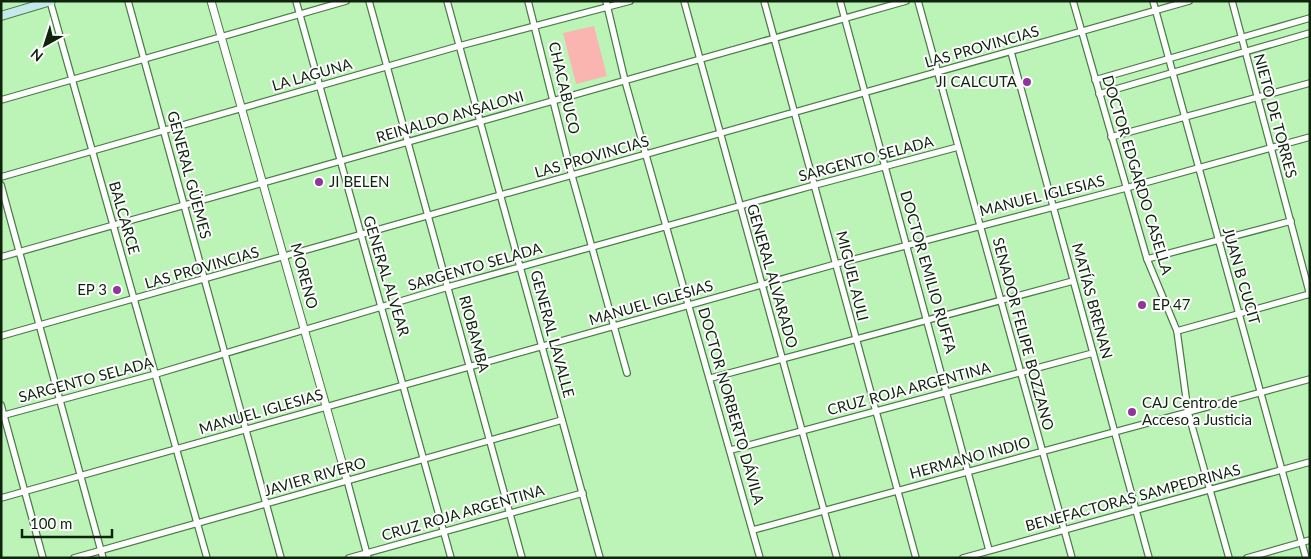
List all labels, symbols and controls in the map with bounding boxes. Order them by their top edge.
north arrow [20,20,70,70]
street label: LAS PROVINCIAS [922,21,1041,71]
street label: CHACABUCO [546,40,584,136]
text: N [27,45,46,65]
street label: NIETO DE TORRES [1251,52,1301,180]
street label: LA LAGUNA [270,54,355,94]
place label: JI CALCUTA [936,72,1018,90]
street label: DOCTOR EDGARDO CASELLA [1099,73,1177,277]
marker: JI CALCUTA [1021,76,1033,88]
street label: REINALDO ANSALONI [374,86,526,146]
street label: GENERAL GÜEMES [164,109,216,241]
street label: LAS PROVINCIAS [532,131,651,181]
street label: SARGENTO SELADA [796,131,936,185]
street label: MANUEL IGLESIAS [977,171,1106,219]
place label: JI BELEN [329,172,390,190]
marker: JI BELEN [313,176,325,188]
street label: BALCARCE [106,179,144,256]
street label: DOCTOR EMILIO RUFFA [897,188,961,356]
street label: GENERAL ALVARADO [744,202,802,350]
street label: GENERAL ALVEAR [360,213,414,339]
street label: JUAN B CUCIT [1219,225,1264,327]
street label: MIGUEL AULI [833,229,873,323]
street label: SENADOR FELIPE BOZZANO [990,235,1058,432]
street label: SARGENTO SELADA [406,238,545,294]
street label: MORENO [288,241,322,311]
street label: MATÍAS BRENAN [1069,241,1117,361]
street label: LAS PROVINCIAS [142,242,261,292]
street label: GENERAL LAVALLE [527,268,579,399]
street label: MANUEL IGLESIAS [586,276,715,328]
place label: EP 3 [77,280,107,298]
marker: EP 3 [111,284,123,296]
street label: RIOBAMBA [456,293,494,375]
place label: EP 47 [1152,295,1191,313]
marker: EP 47 [1136,299,1148,311]
street label: DOCTOR NORBERTO DÁVILA [695,305,769,507]
street label: SARGENTO SELADA [16,352,156,406]
street label: CRUZ ROJA ARGENTINA [825,357,993,419]
street label: MANUEL IGLESIAS [196,385,325,437]
place label: CAJ Centro de Acceso a Justicia [1142,393,1252,428]
marker: CAJ Centro de Acceso a Justicia [1126,406,1138,418]
street label: HERMANO INDIO [907,432,1032,482]
street label: JAVIER RIVERO [262,453,368,499]
street label: BENEFACTORAS SAMPEDRINAS [1023,460,1242,535]
street label: CRUZ ROJA ARGENTINA [379,480,547,544]
scale bar [22,506,112,538]
text: 100 m [30,514,72,532]

